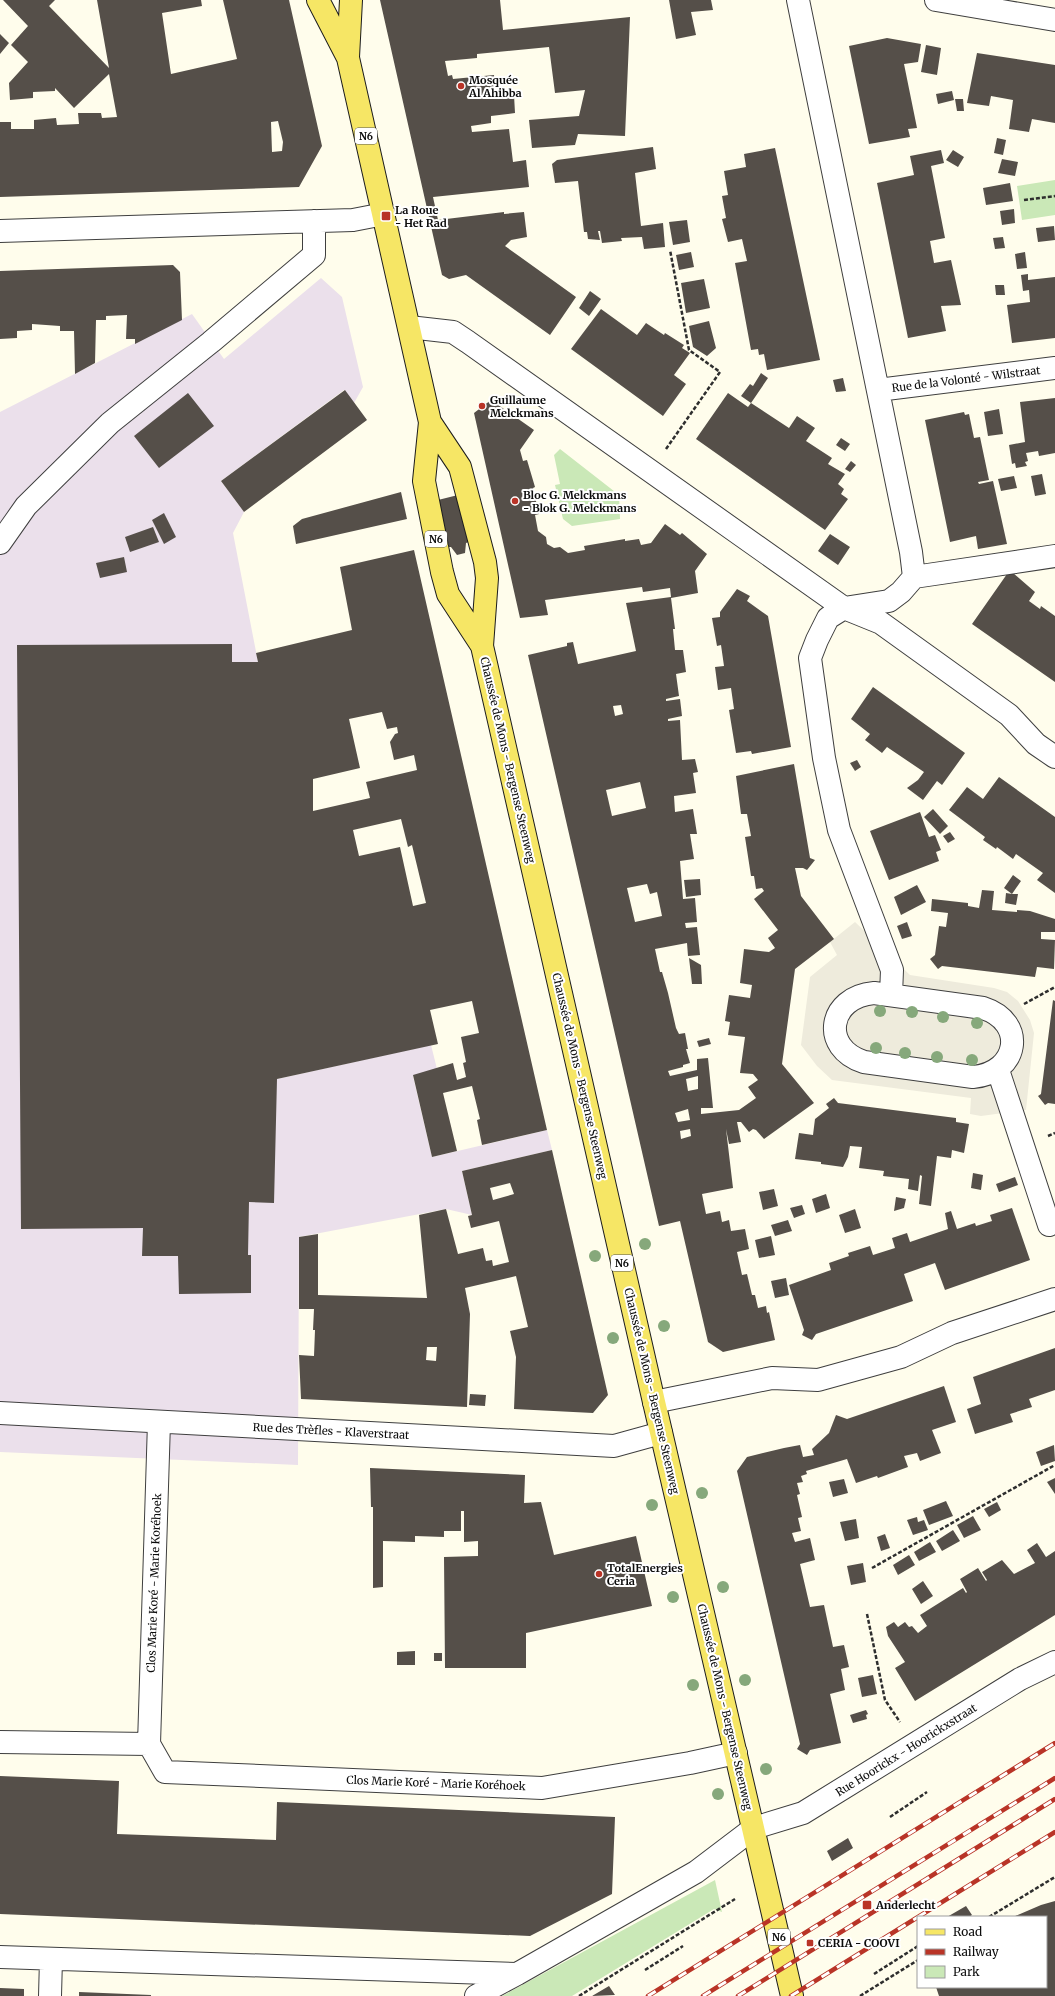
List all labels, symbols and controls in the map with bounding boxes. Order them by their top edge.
place label: Mosquée Al Ahibba [468,73,522,100]
marker: Mosquée Al Ahibba [456,81,466,91]
road number: N6 [355,128,377,144]
place label: La Roue - Het Rad [395,203,447,230]
marker: La Roue - Het Rad [380,210,392,222]
street label: Rue de la Volonté - Wilstraat [891,363,1042,395]
place label: Guillaume Melckmans [490,393,554,420]
marker: Guillaume Melckmans [477,401,487,411]
place label: Bloc G. Melckmans - Blok G. Melckmans [523,488,637,515]
marker: Bloc G. Melckmans - Blok G. Melckmans [510,496,520,506]
road number: N6 [425,531,447,547]
street label: Chaussée de Mons - Bergense Steenweg [477,656,539,865]
street label: Chaussée de Mons - Bergense Steenweg [549,972,611,1181]
road number: N6 [611,1255,633,1271]
street label: Chaussée de Mons - Bergense Steenweg [621,1287,683,1496]
street label: Rue des Trèfles - Klaverstraat [252,1420,410,1442]
street label: Clos Marie Koré - Marie Koréhoek [144,1493,164,1673]
place label: TotalEnergies Ceria [607,1561,683,1588]
marker: TotalEnergies Ceria [594,1569,604,1579]
street label: Chaussée de Mons - Bergense Steenweg [694,1603,756,1812]
street label: Rue Hoorickx - Hoorickxstraat [833,1700,980,1799]
street label: Clos Marie Koré - Marie Koréhoek [346,1773,526,1793]
place label: Anderlecht [875,1898,936,1912]
marker: Anderlecht [861,1899,873,1911]
legend [917,1916,1047,1988]
text: Road [953,1924,982,1939]
road number: N6 [768,1929,790,1945]
place label: CERIA - COOVI [818,1936,900,1950]
marker: CERIA - COOVI [805,1938,815,1948]
text: Railway [953,1944,999,1959]
text: Park [953,1964,980,1979]

